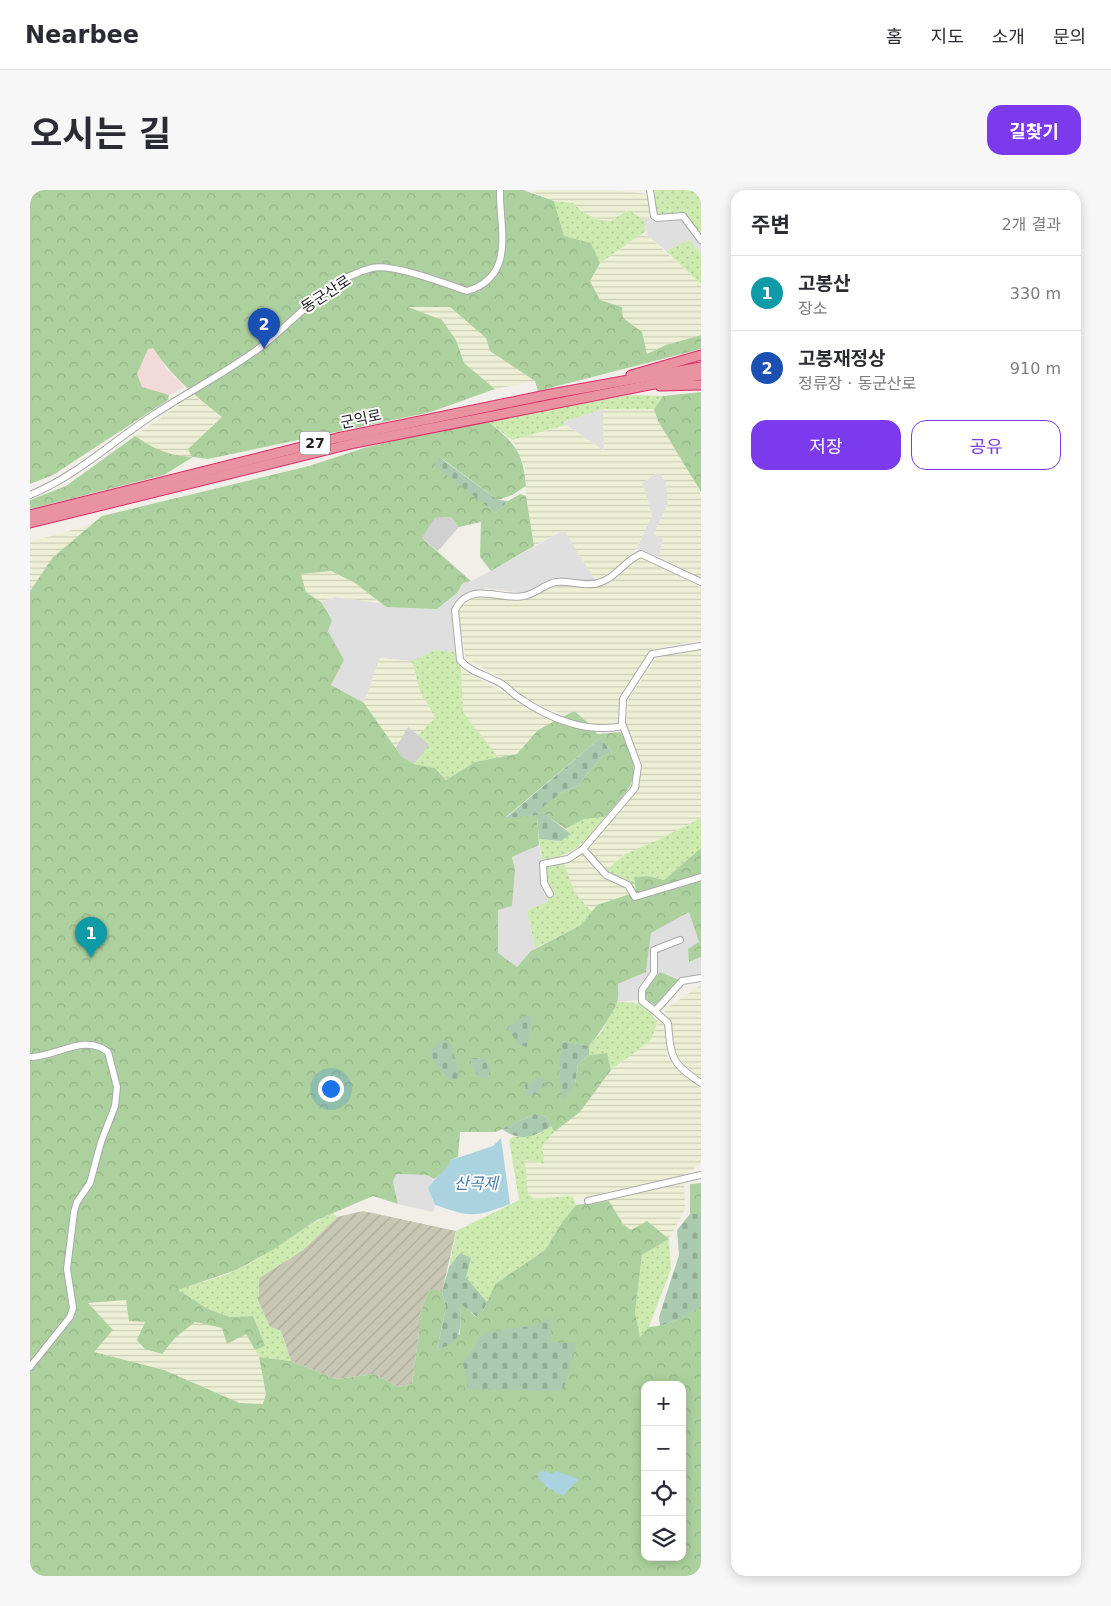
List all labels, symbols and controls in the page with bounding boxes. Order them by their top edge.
text: Nearbee [25,21,139,49]
text: 홈 [886,26,903,47]
text: 지도 [931,26,964,47]
text: 소개 [992,26,1025,47]
text: 문의 [1053,26,1086,47]
button: 길찾기 [987,105,1081,155]
text: 오시는 길 [30,114,171,154]
text: 주변 [751,213,790,237]
text: 2개 결과 [1002,215,1061,234]
street label: 동군산로 [298,271,354,317]
text: 고봉산 [798,272,850,294]
text: 1 [761,284,773,303]
text: 330 m [1010,284,1061,303]
text: 장소 [798,299,827,318]
pin: 2 [248,308,280,349]
text: 고봉재정상 [798,347,885,369]
text: 2 [761,359,773,378]
text: 910 m [1010,359,1061,378]
text: 정류장 · 동군산로 [798,374,916,393]
street label: 군익로 [339,406,383,432]
button: 저장 [751,420,901,470]
button: 공유 [911,420,1061,470]
road number: 27 [300,432,330,454]
pin: 1 [75,917,107,958]
your location [318,1076,344,1102]
water label: 산곡제 [454,1174,500,1193]
map controls [641,1381,686,1561]
button: + [641,1381,686,1426]
button: − [641,1426,686,1471]
button: locate [641,1471,686,1516]
button: layers [641,1516,686,1561]

